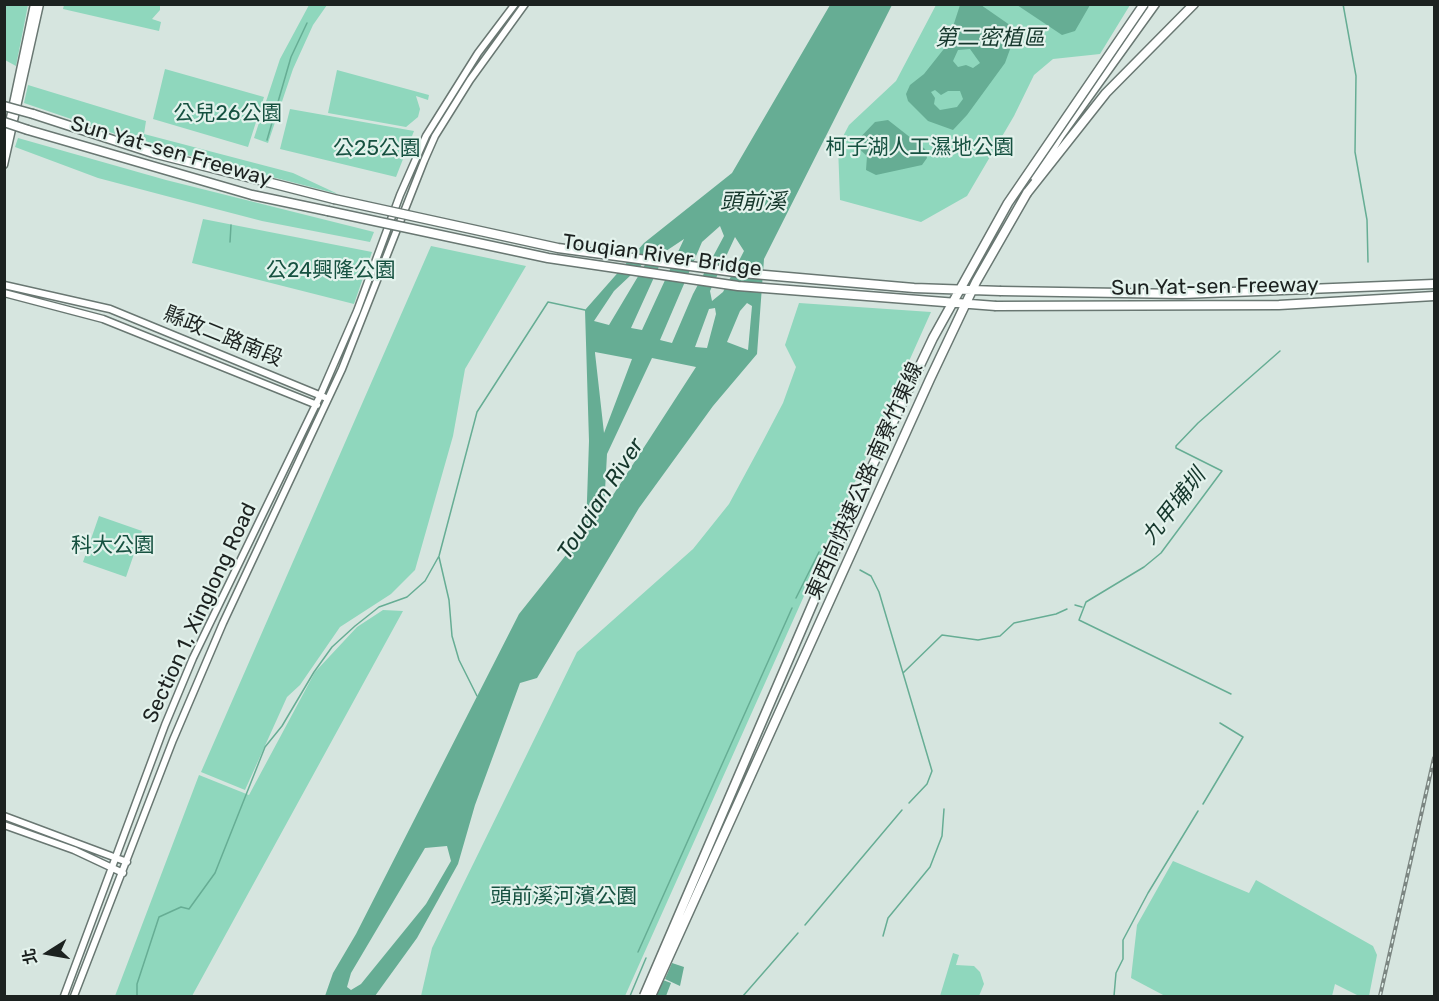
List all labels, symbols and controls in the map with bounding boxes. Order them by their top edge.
water label: 第二密植區 [935,26,1045,52]
park label: 公兒26公園 [174,101,282,127]
street label: Sun Yat-sen Freeway [68,111,274,193]
park label: 柯子湖人工濕地公園 [826,135,1014,161]
park label: 公25公園 [333,136,421,162]
water label: 頭前溪 [720,190,786,216]
street label: Touqian River Bridge [561,230,763,282]
park label: 公24興隆公園 [266,258,396,284]
street label: Sun Yat-sen Freeway [1111,273,1319,301]
street label: 縣政二路南段 [160,302,286,372]
street label: 東西向快速公路 南寮竹東線 [801,358,929,604]
water label: Touqian River [552,434,650,564]
water label: 九甲埔圳 [1137,464,1211,550]
street label: Section 1, Xinglong Road [138,499,262,727]
park label: 科大公園 [71,533,155,559]
park label: 頭前溪河濱公園 [491,884,637,910]
north arrow [18,923,78,983]
text: 北 [19,947,41,966]

